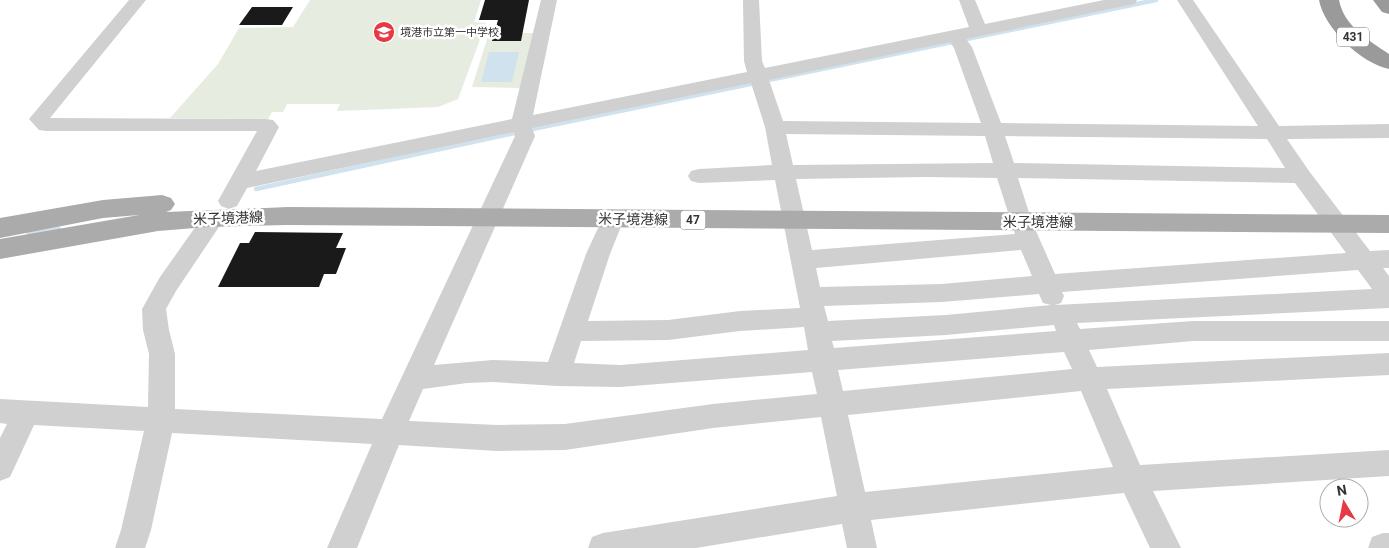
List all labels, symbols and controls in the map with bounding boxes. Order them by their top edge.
school or university icon: 境港市立第一中学校 [372,20,396,44]
place label: 境港市立第一中学校 [400,26,499,39]
road number: 431 [1337,28,1369,46]
street label: 米子境港線 [193,209,263,227]
street label: 米子境港線 [598,210,668,228]
road number: 47 [680,210,706,230]
street label: 米子境港線 [1003,214,1073,230]
north arrow [1319,478,1369,528]
text: N [1335,481,1348,499]

